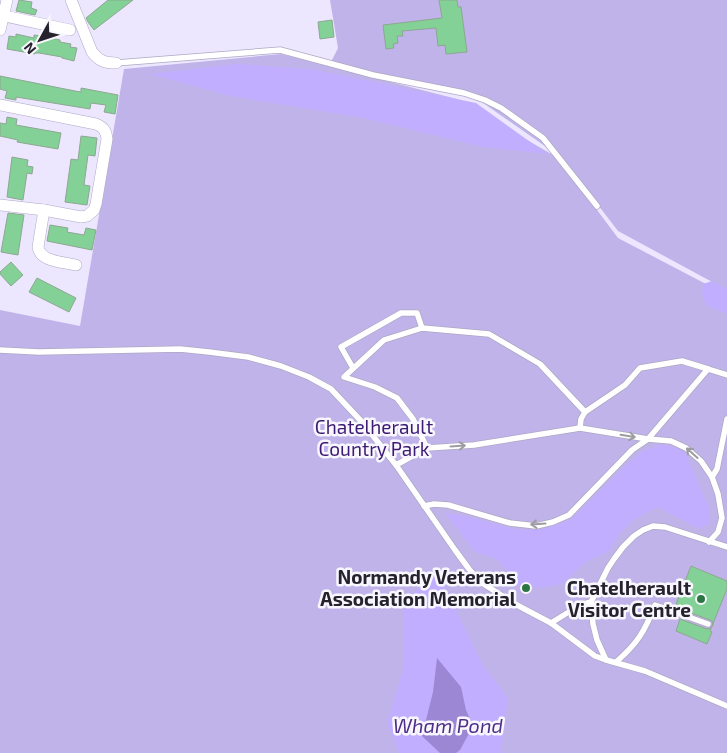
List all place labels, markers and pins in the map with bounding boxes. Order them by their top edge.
place label: Normandy Veterans Association Memorial [320,565,517,610]
place label: Chatelherault Visitor Centre [567,576,691,621]
marker: Normandy Veterans Association Memorial [520,582,532,594]
marker: Chatelherault Visitor Centre [695,593,707,605]

